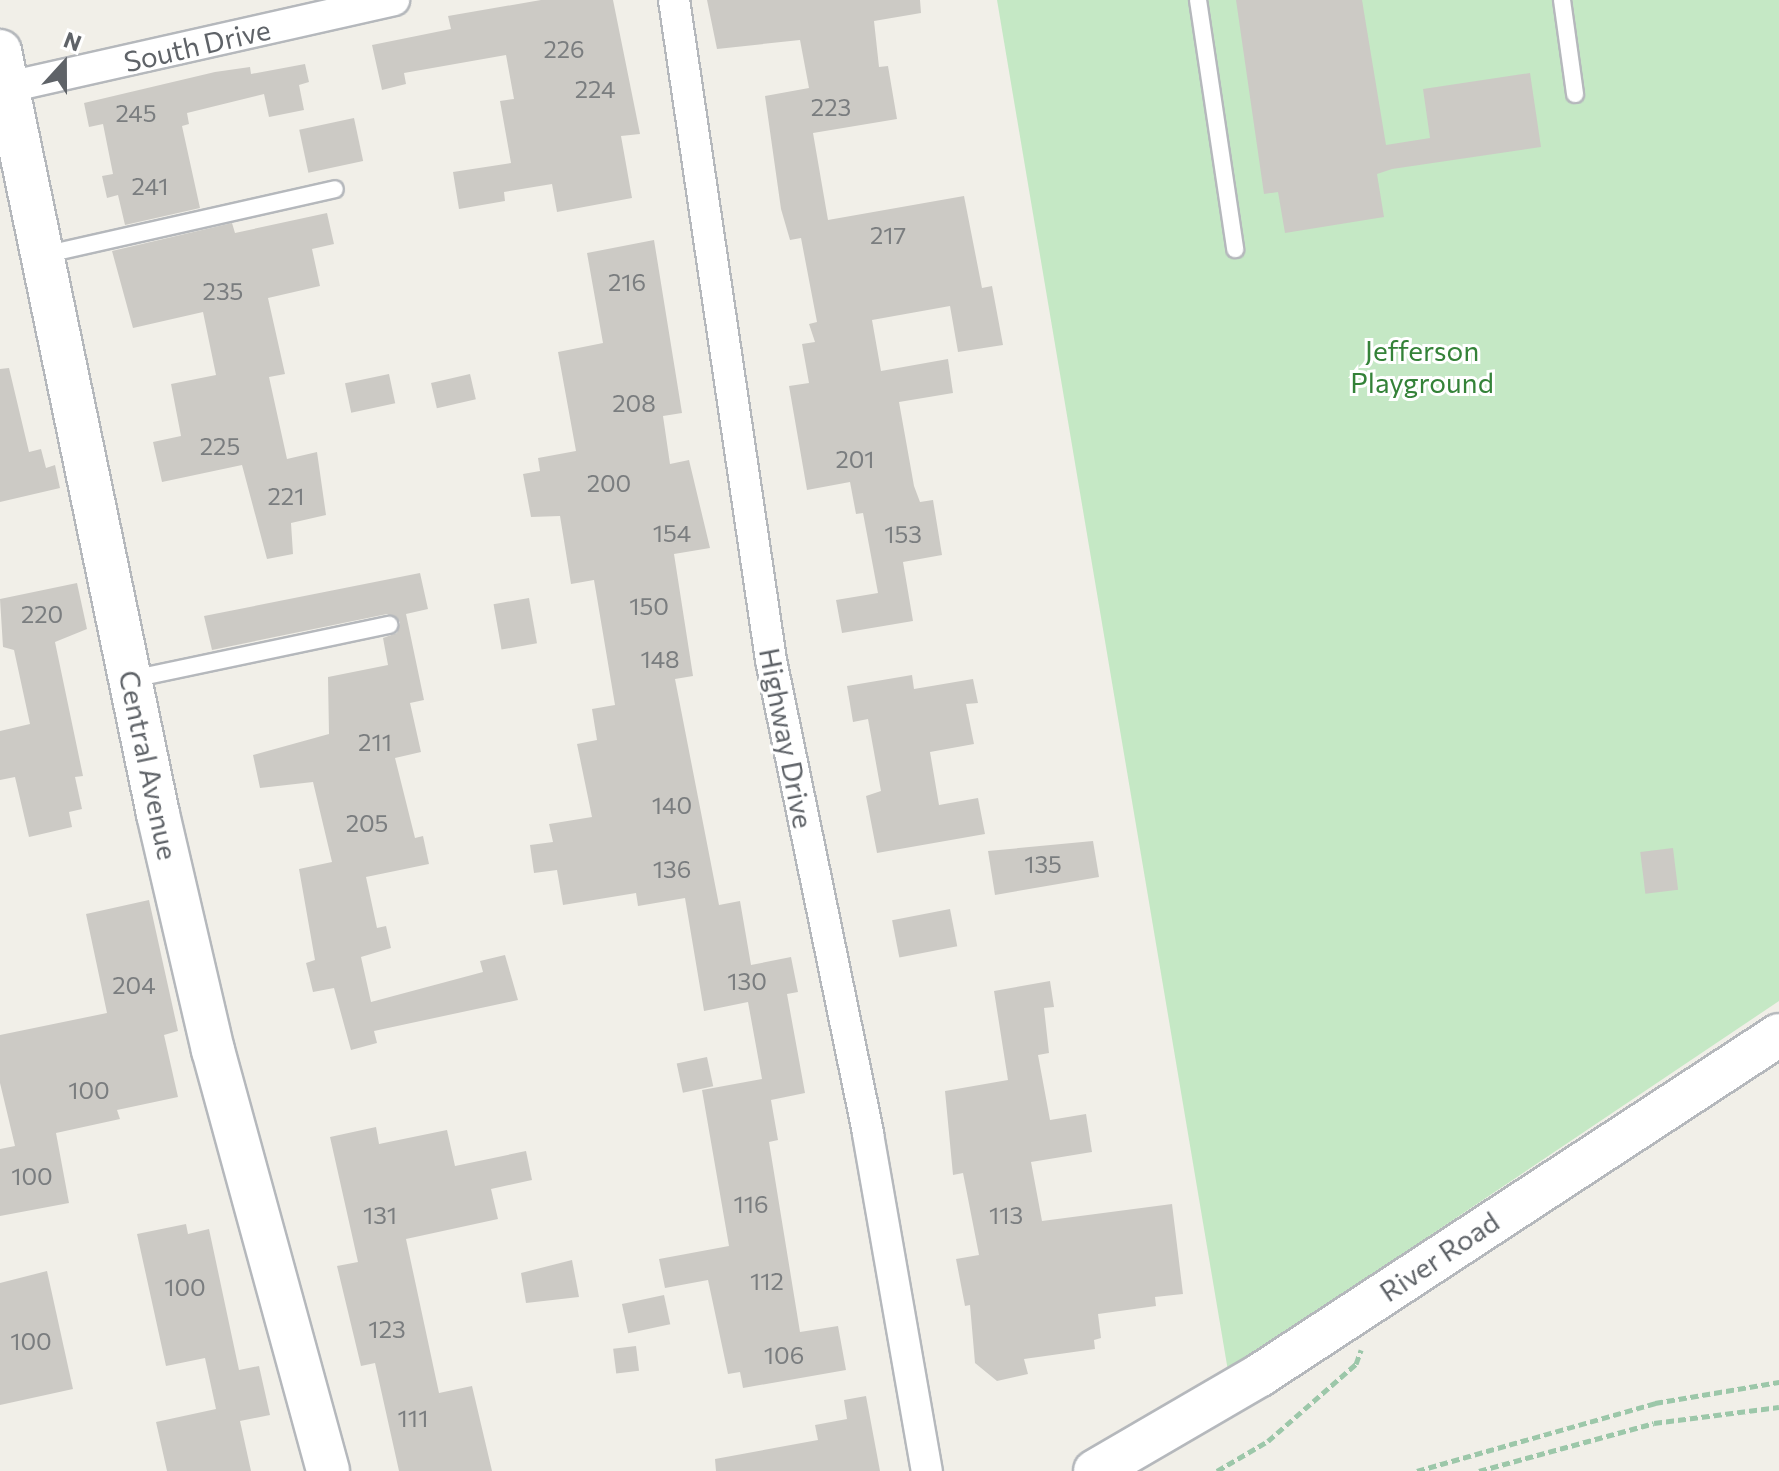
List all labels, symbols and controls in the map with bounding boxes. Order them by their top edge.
street label: South Drive [120,12,274,78]
north arrow [24,24,104,104]
text: N [60,26,85,57]
house number: 226 [543,35,585,63]
house number: 224 [575,75,615,103]
house number: 223 [811,93,851,121]
house number: 245 [115,99,157,127]
house number: 241 [132,172,168,200]
house number: 217 [870,221,906,249]
house number: 216 [608,268,646,296]
house number: 235 [203,277,243,305]
park label: Jefferson Playground [1350,333,1494,399]
house number: 208 [612,389,656,417]
house number: 225 [200,432,240,460]
house number: 201 [835,445,875,473]
house number: 200 [587,469,631,497]
house number: 221 [268,482,304,510]
house number: 154 [653,519,691,547]
house number: 153 [884,520,922,548]
house number: 150 [629,592,669,620]
house number: 220 [21,600,63,628]
house number: 148 [640,645,680,673]
street label: Highway Drive [753,645,821,831]
street label: Central Avenue [113,667,185,863]
house number: 211 [358,728,392,756]
house number: 140 [652,791,692,819]
house number: 205 [346,809,388,837]
house number: 135 [1024,850,1062,878]
house number: 136 [653,855,691,883]
house number: 130 [727,967,767,995]
house number: 204 [112,971,156,999]
house number: 100 [68,1076,110,1104]
house number: 100 [11,1162,53,1190]
house number: 116 [733,1190,769,1218]
house number: 131 [363,1201,397,1229]
house number: 113 [989,1201,1023,1229]
street label: River Road [1373,1204,1505,1308]
house number: 112 [750,1267,784,1295]
house number: 100 [164,1273,206,1301]
house number: 123 [368,1315,406,1343]
house number: 100 [10,1327,52,1355]
house number: 106 [764,1341,804,1369]
house number: 111 [398,1404,428,1432]

